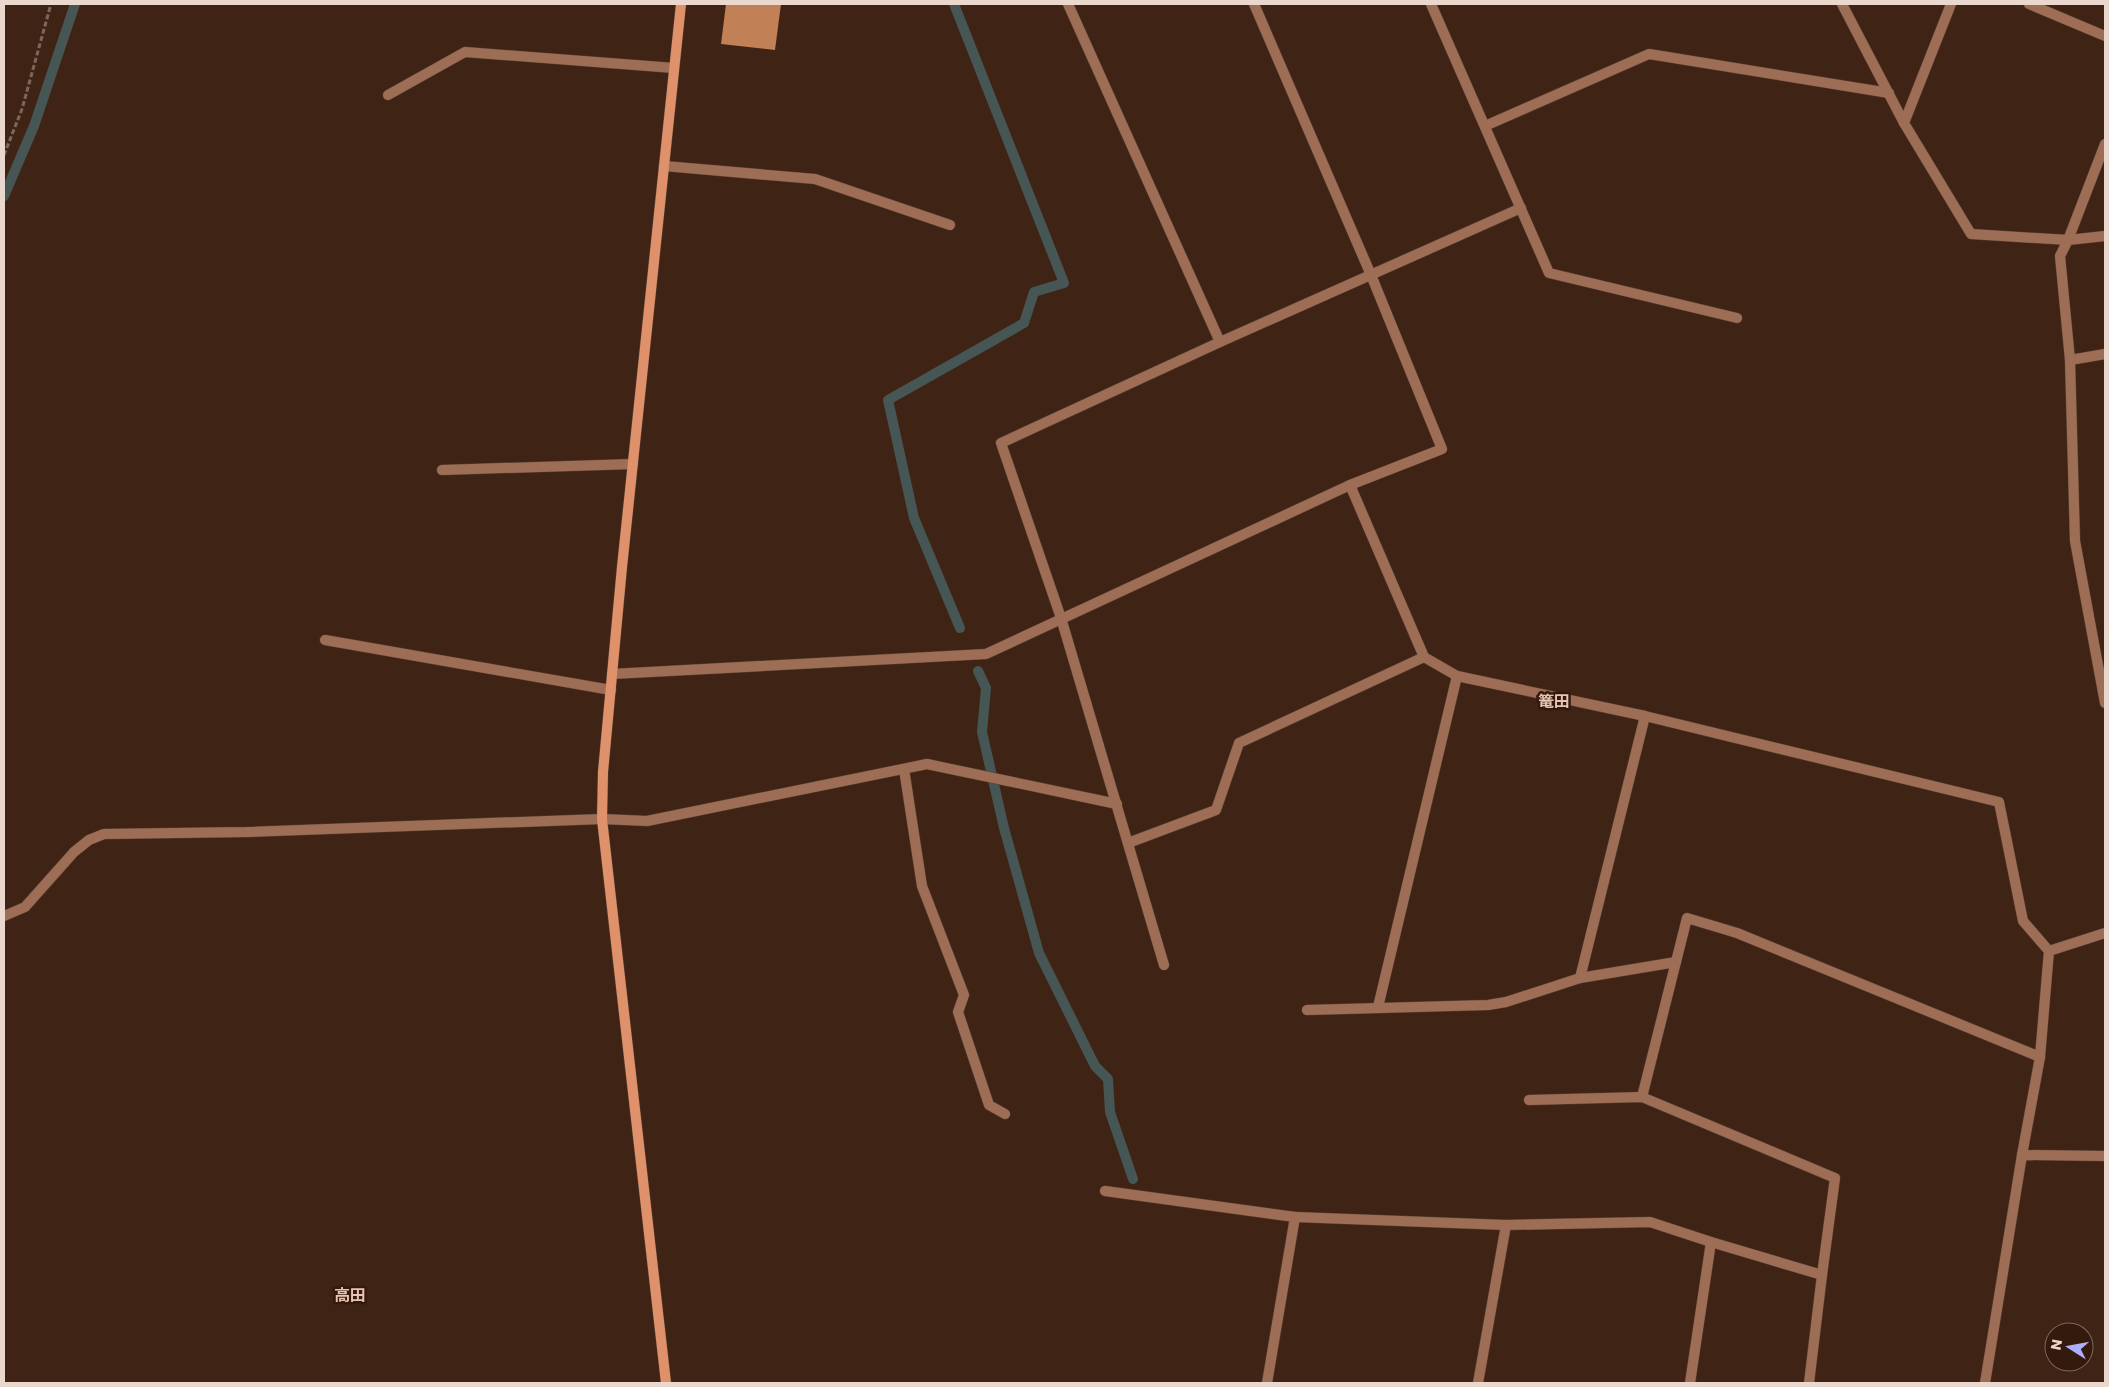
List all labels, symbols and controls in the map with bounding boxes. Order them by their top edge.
district label: 篭田 [1538,690,1570,713]
district label: 高田 [334,1284,366,1307]
north arrow [2044,1322,2094,1372]
text: N [2045,1337,2067,1352]

